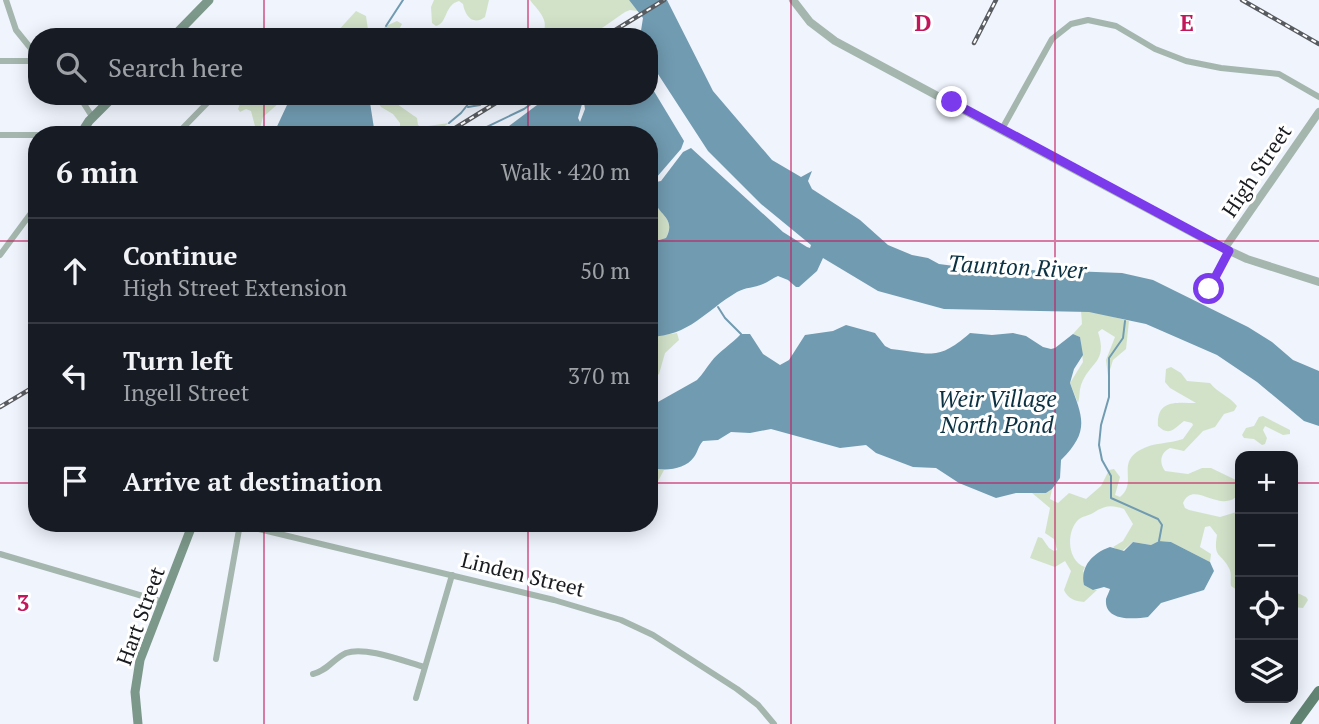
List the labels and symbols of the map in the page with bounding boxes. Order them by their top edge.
text: D [915,7,932,38]
text: E [1180,7,1194,38]
route end [936,86,967,117]
street label: High Street [1215,118,1298,222]
water label: Taunton River [947,247,1088,286]
route start [1193,273,1224,304]
water label: Weir Village North Pond [937,383,1057,440]
street label: Linden Street [459,545,588,603]
street label: Hart Street [109,562,171,669]
text: 3 [17,587,30,618]

